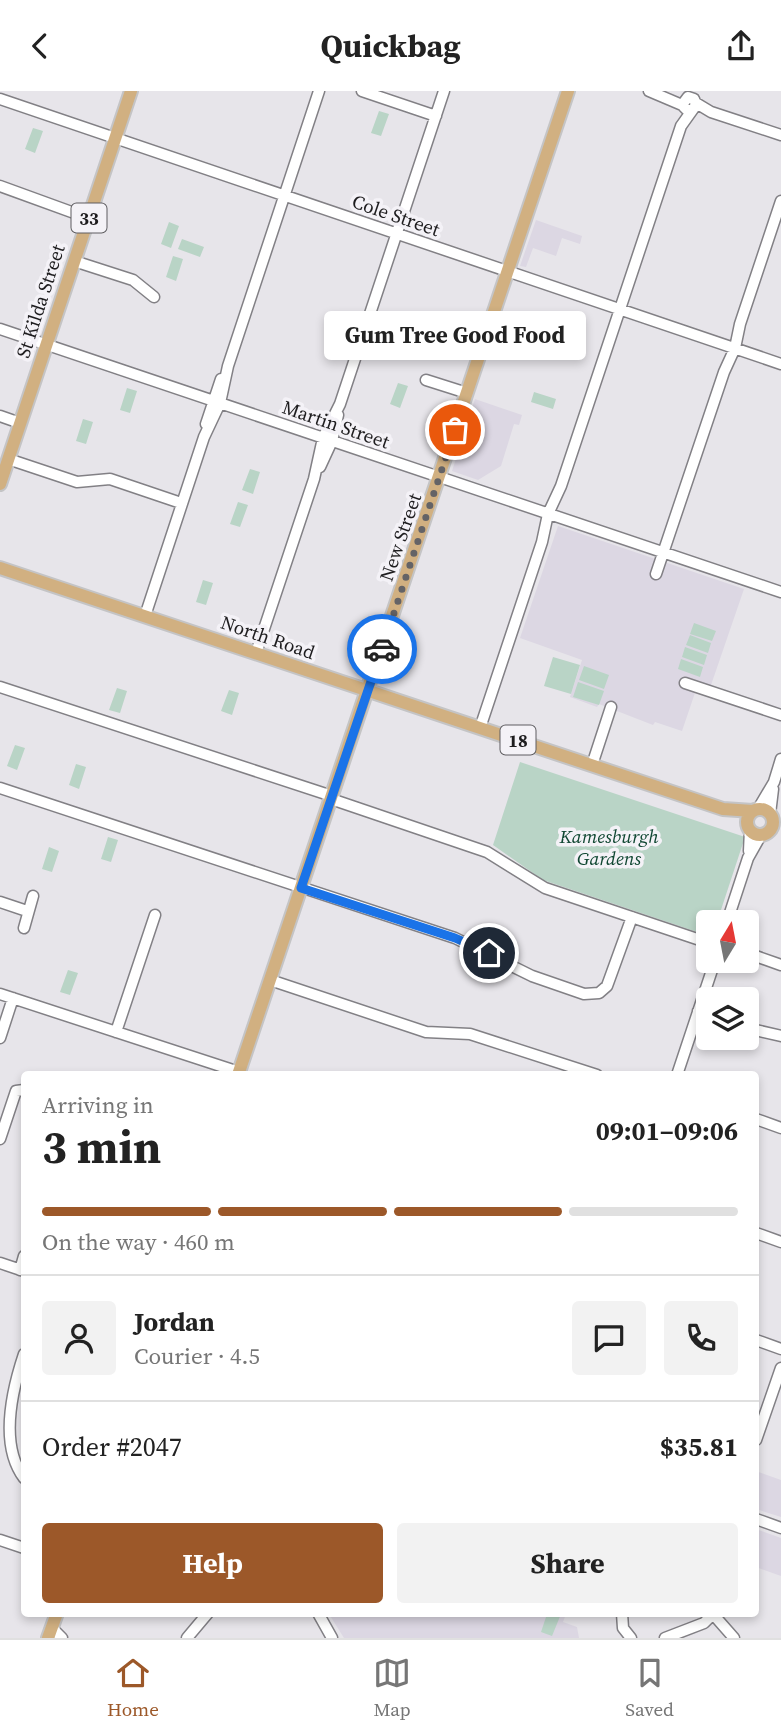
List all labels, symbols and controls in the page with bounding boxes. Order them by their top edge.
text: Quickbag [320,24,461,68]
icon: back [21,27,59,65]
icon: share [722,27,760,65]
street label: Cole Street [349,188,444,242]
road number: 33 [72,203,106,233]
street label: St Kilda Street [9,240,71,361]
callout: Gum Tree Good Food [324,311,586,360]
text: Gum Tree Good Food [345,319,565,351]
street label: Martin Street [279,394,394,455]
pin [425,400,485,460]
icon: bag [436,411,474,449]
street label: New Street [373,489,427,584]
street label: North Road [218,609,319,665]
courier [347,614,417,684]
icon: car [363,630,401,668]
road number: 18 [500,725,536,755]
park label: Kamesburgh Gardens [558,823,659,871]
north arrow [696,910,760,973]
map controls [696,910,759,1050]
pin [459,923,519,983]
icon: home [470,934,508,972]
button: layers [696,987,759,1050]
text: Arriving in [42,1089,154,1121]
text: 09:01–09:06 [596,1113,738,1149]
text: 3 min [42,1115,161,1178]
text: On the way · 460 m [42,1226,235,1258]
button: person [42,1301,116,1375]
button: chat [572,1301,646,1375]
button: phone [664,1301,738,1375]
text: Jordan [134,1304,215,1340]
text: Courier · 4.5 [134,1340,260,1372]
text: Order #2047 [42,1429,182,1465]
text: $35.81 [660,1429,738,1465]
button: Help [42,1523,383,1603]
button: Share [397,1523,738,1603]
tab: Home [107,1654,159,1722]
tab: Map [373,1654,411,1722]
tab: Saved [625,1654,674,1722]

